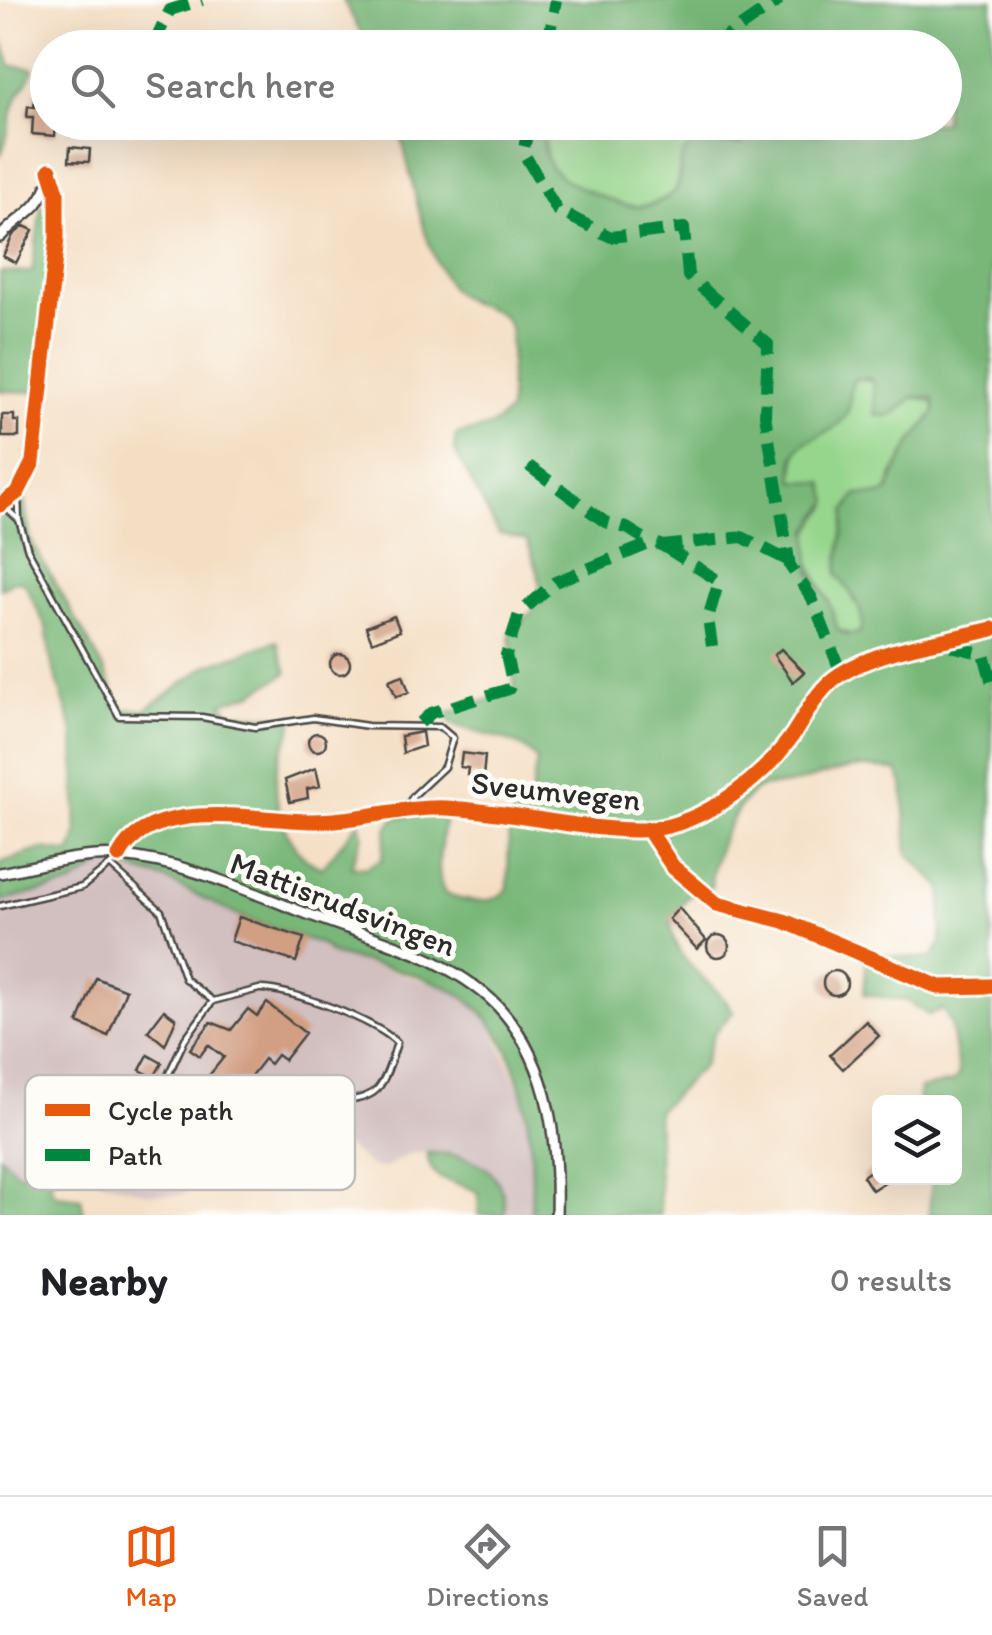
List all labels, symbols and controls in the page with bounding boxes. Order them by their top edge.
search box [30,30,962,140]
icon: search [65,58,120,113]
text: Search here [145,62,336,108]
street label: Sveumvegen [469,763,643,819]
street label: Mattisrudsvingen [225,844,461,964]
legend [25,1075,355,1190]
text: Cycle path [108,1093,233,1127]
map controls [872,1095,962,1185]
button: layers [872,1095,962,1185]
text: Path [108,1138,162,1172]
text: Nearby [40,1255,167,1306]
text: 0 results [830,1261,952,1299]
tab: Map [124,1519,179,1613]
tab: Directions [426,1519,549,1613]
tab: Saved [797,1519,868,1613]

